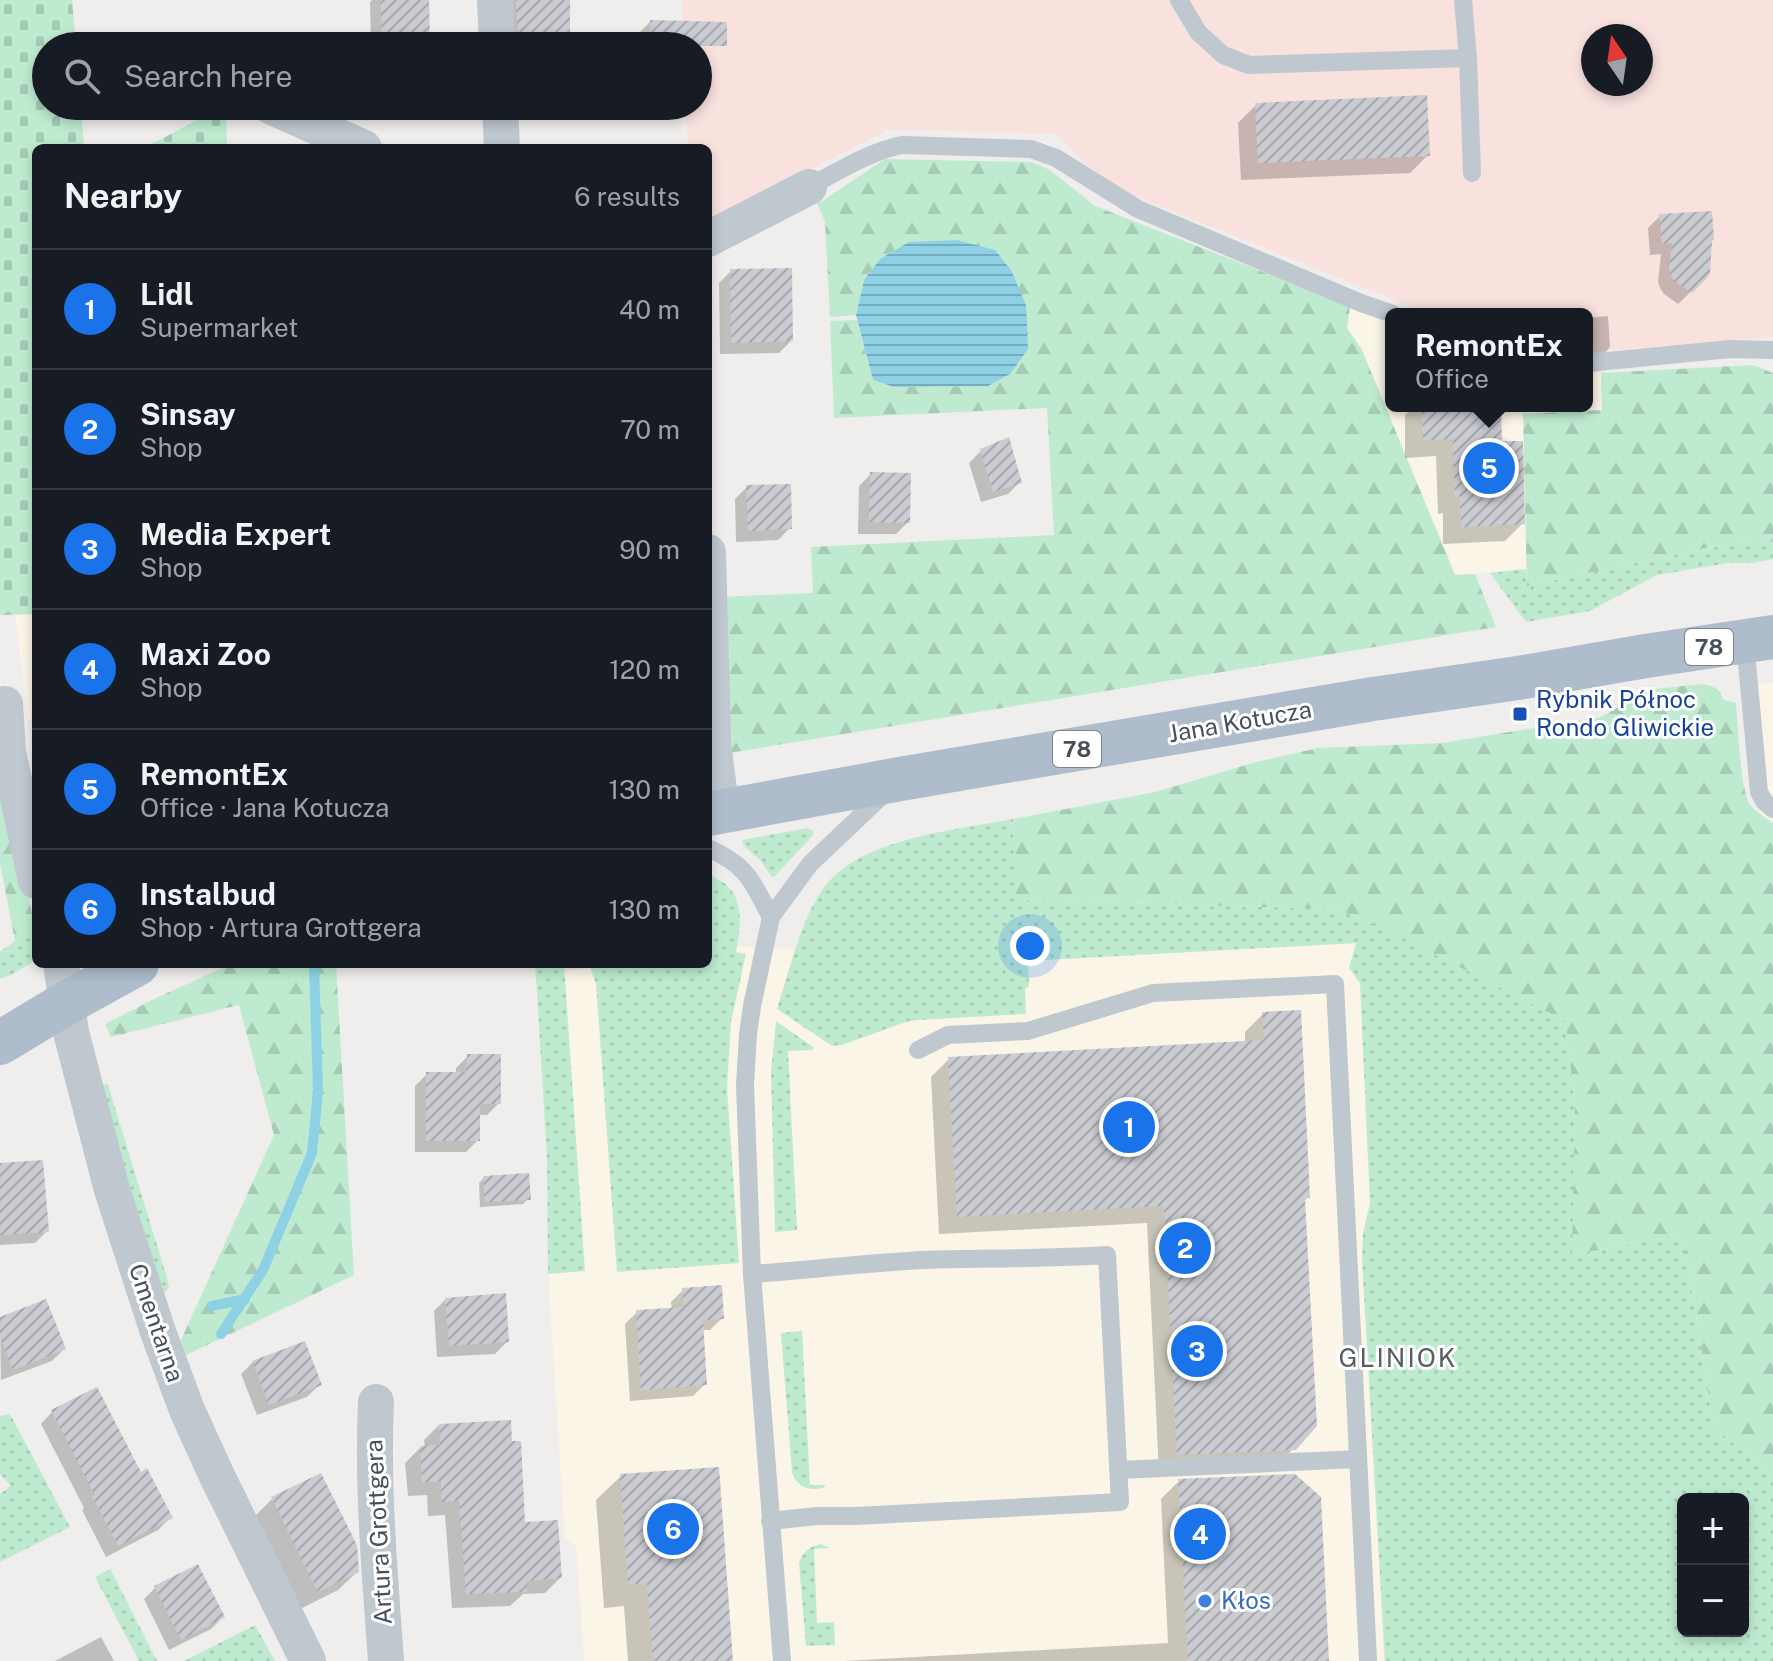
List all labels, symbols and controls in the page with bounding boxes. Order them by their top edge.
north arrow [1581,24,1653,96]
search box [32,32,712,120]
icon: search [60,54,104,98]
text: Search here [124,58,292,94]
text: Nearby [64,176,182,216]
text: 6 results [574,181,680,212]
text: Lidl [140,276,194,312]
text: 1 [84,294,96,325]
text: 40 m [619,294,680,325]
popup [1385,308,1593,412]
text: Supermarket [140,312,298,343]
text: RemontEx [1415,327,1563,363]
text: Office [1415,363,1489,394]
text: Sinsay [140,396,236,432]
text: 2 [82,414,98,445]
text: 70 m [620,414,680,445]
text: Shop [140,432,203,463]
pin: 5 [1463,438,1515,498]
text: Media Expert [140,516,331,552]
text: 3 [81,534,99,565]
text: 90 m [619,534,680,565]
text: Shop [140,552,203,583]
road number: 78 [1685,629,1733,665]
text: Maxi Zoo [140,636,271,672]
text: 4 [81,654,99,685]
text: 120 m [609,654,680,685]
text: Shop [140,672,203,703]
place label: Rybnik Północ Rondo Gliwickie [1536,685,1714,741]
street label: Jana Kotucza [1166,695,1314,747]
marker: Rybnik Północ Rondo Gliwickie [1511,705,1529,723]
road number: 78 [1053,731,1101,767]
text: RemontEx [140,756,288,792]
text: 5 [81,774,99,805]
text: 130 m [608,774,680,805]
text: Office · Jana Kotucza [140,792,389,823]
text: Instalbud [140,876,276,912]
text: 6 [81,894,99,925]
text: 130 m [608,894,680,925]
text: Shop · Artura Grottgera [140,912,422,943]
your location [1010,926,1050,966]
pin: 1 [1103,1097,1155,1157]
pin: 2 [1159,1218,1211,1278]
street label: Cmentarna [124,1260,190,1385]
pin: 3 [1171,1321,1223,1381]
district label: GLINIOK [1338,1342,1458,1373]
street label: Artura Grottgera [359,1439,397,1625]
map controls [1677,1493,1749,1637]
button: + [1677,1493,1749,1565]
pin: 6 [647,1499,699,1559]
pin: 4 [1174,1504,1226,1564]
button: − [1677,1565,1749,1637]
place label: Kłos [1221,1586,1271,1614]
marker: Kłos [1196,1592,1214,1610]

